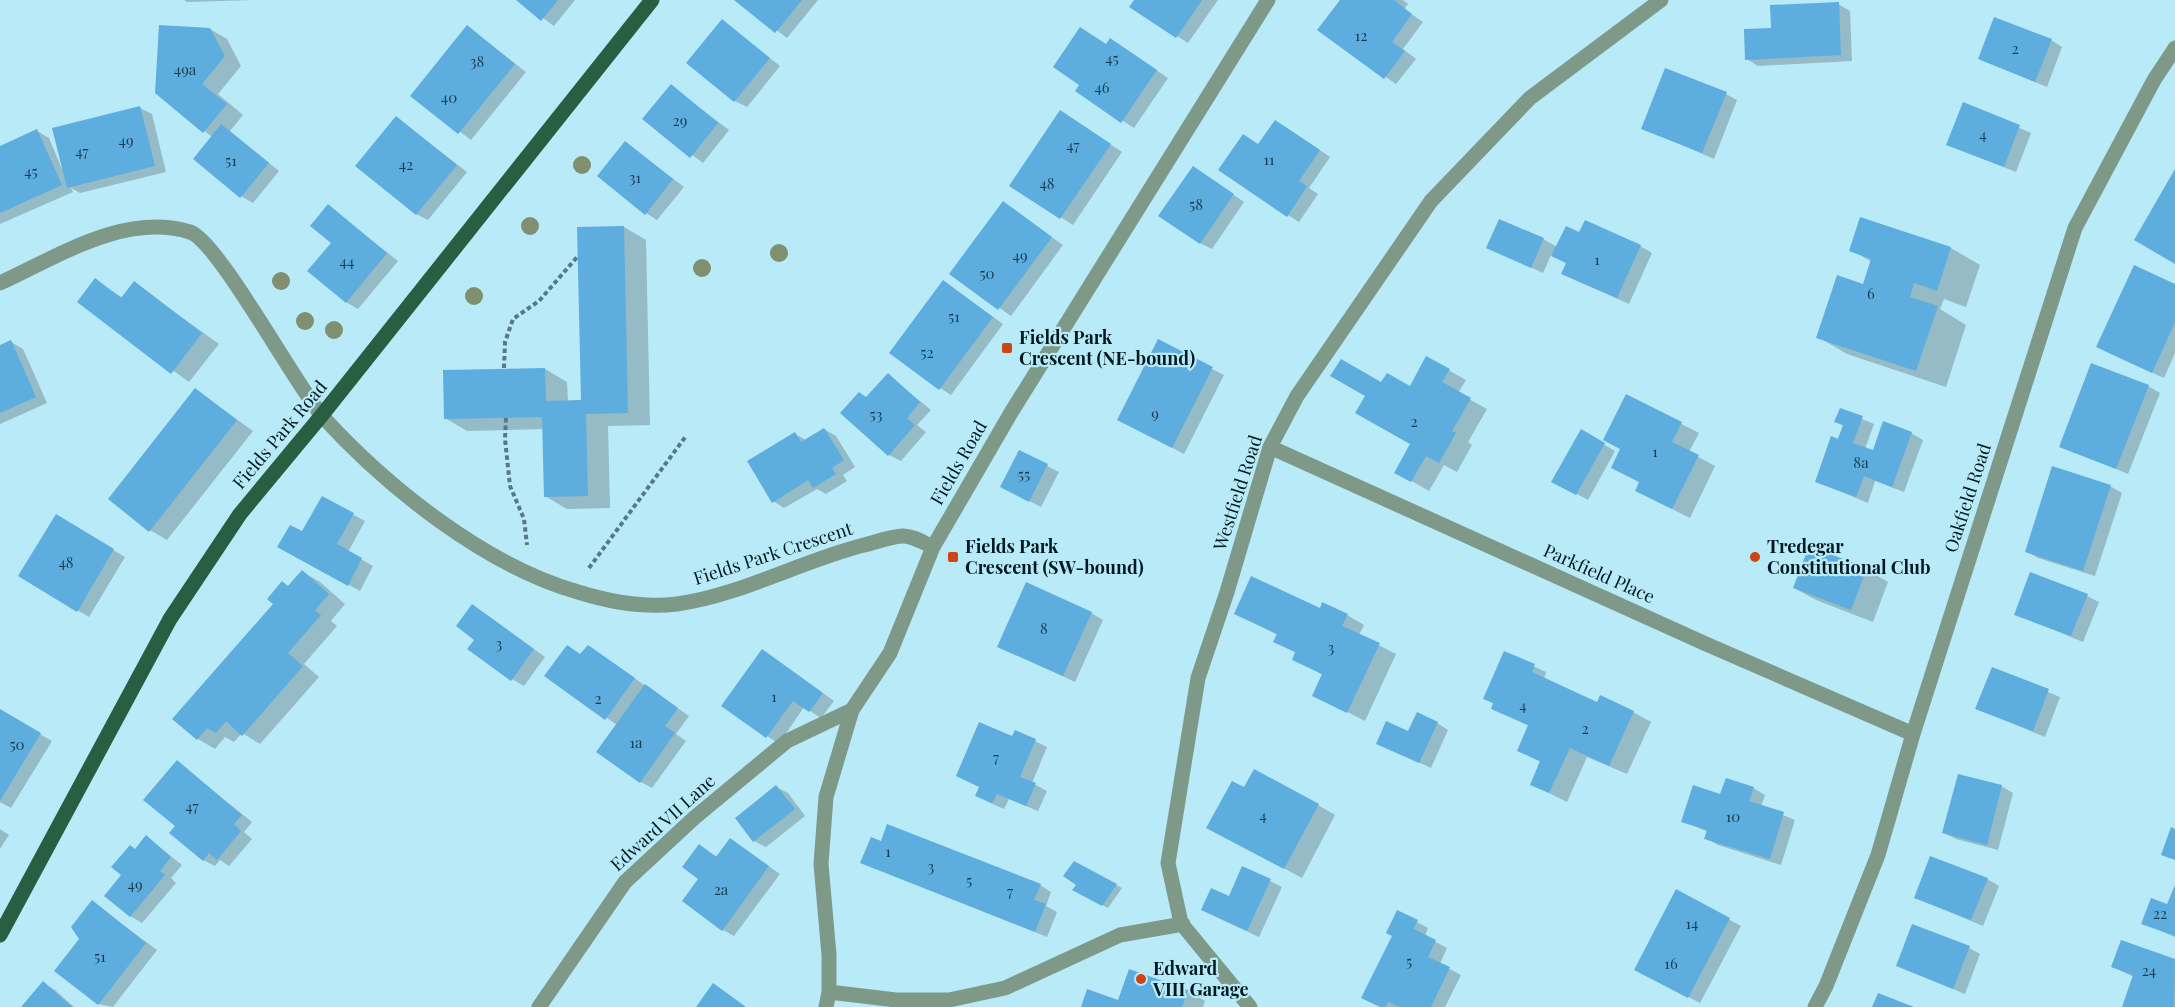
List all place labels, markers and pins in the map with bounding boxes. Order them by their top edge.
place label: Fields Park Crescent (NE-bound) [1019,325,1195,370]
marker: Fields Park Crescent (NE-bound) [1000,341,1014,355]
place label: Fields Park Crescent (SW-bound) [965,534,1144,579]
place label: Tredegar Constitutional Club [1767,534,1931,579]
marker: Fields Park Crescent (SW-bound) [946,550,960,564]
marker: Tredegar Constitutional Club [1748,550,1762,564]
place label: Edward VIII Garage [1152,956,1249,1001]
marker: Edward VIII Garage [1134,972,1148,986]

